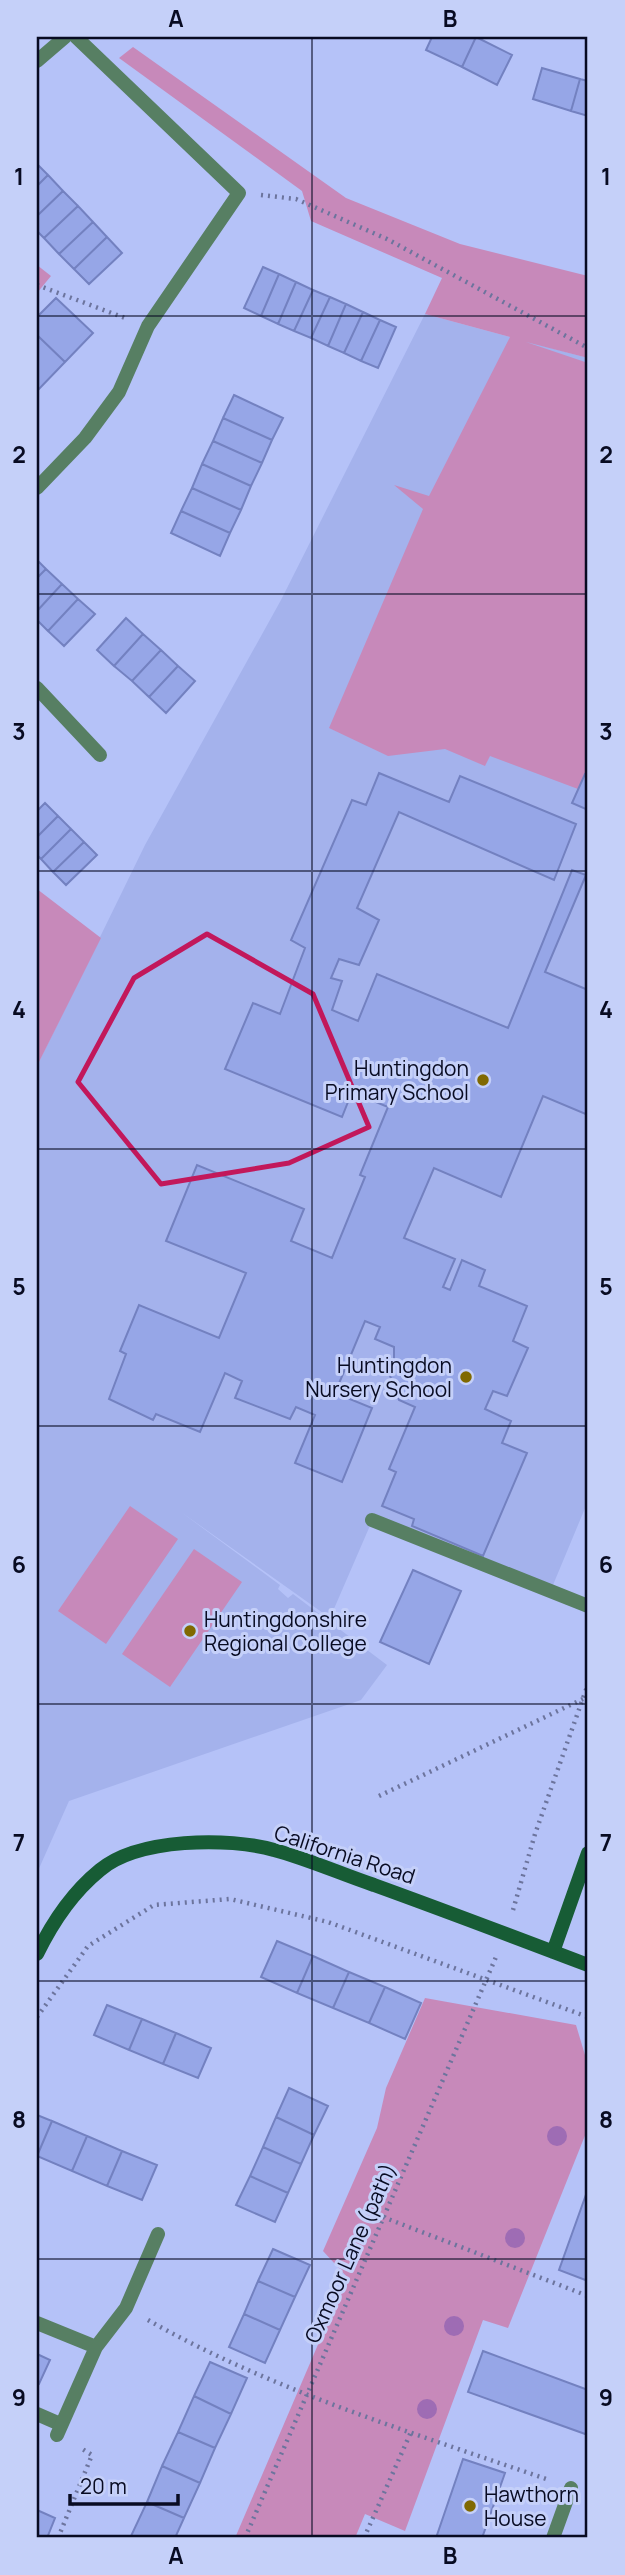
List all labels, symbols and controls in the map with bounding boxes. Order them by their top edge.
text: A [168,2,184,34]
text: B [443,2,457,34]
text: 1 [14,160,24,192]
text: 1 [601,160,611,192]
text: 2 [12,438,26,470]
text: 2 [599,438,613,470]
text: 3 [12,715,26,747]
text: 3 [599,715,613,747]
text: 4 [12,993,26,1025]
text: 4 [599,993,613,1025]
place label: Huntingdon Primary School [325,1054,469,1106]
marker: Huntingdon Primary School [475,1072,491,1088]
text: 5 [12,1270,26,1302]
text: 5 [599,1270,613,1302]
place label: Huntingdon Nursery School [305,1351,452,1403]
marker: Huntingdon Nursery School [458,1369,474,1385]
text: 6 [12,1548,26,1580]
text: 6 [599,1548,613,1580]
place label: Huntingdonshire Regional College [204,1605,367,1657]
marker: Huntingdonshire Regional College [182,1623,198,1639]
street label: California Road [271,1818,419,1890]
text: 7 [13,1826,25,1858]
text: 7 [600,1826,612,1858]
text: 8 [12,2103,26,2135]
text: 8 [599,2103,613,2135]
street label: Oxmoor Lane (path) [298,2159,402,2347]
text: 9 [12,2381,26,2413]
text: 9 [599,2381,613,2413]
scale bar [70,2463,178,2507]
text: 20 m [80,2472,127,2500]
place label: Hawthorn House [484,2480,579,2532]
marker: Hawthorn House [462,2498,478,2514]
text: A [168,2539,184,2571]
text: B [443,2539,457,2571]

